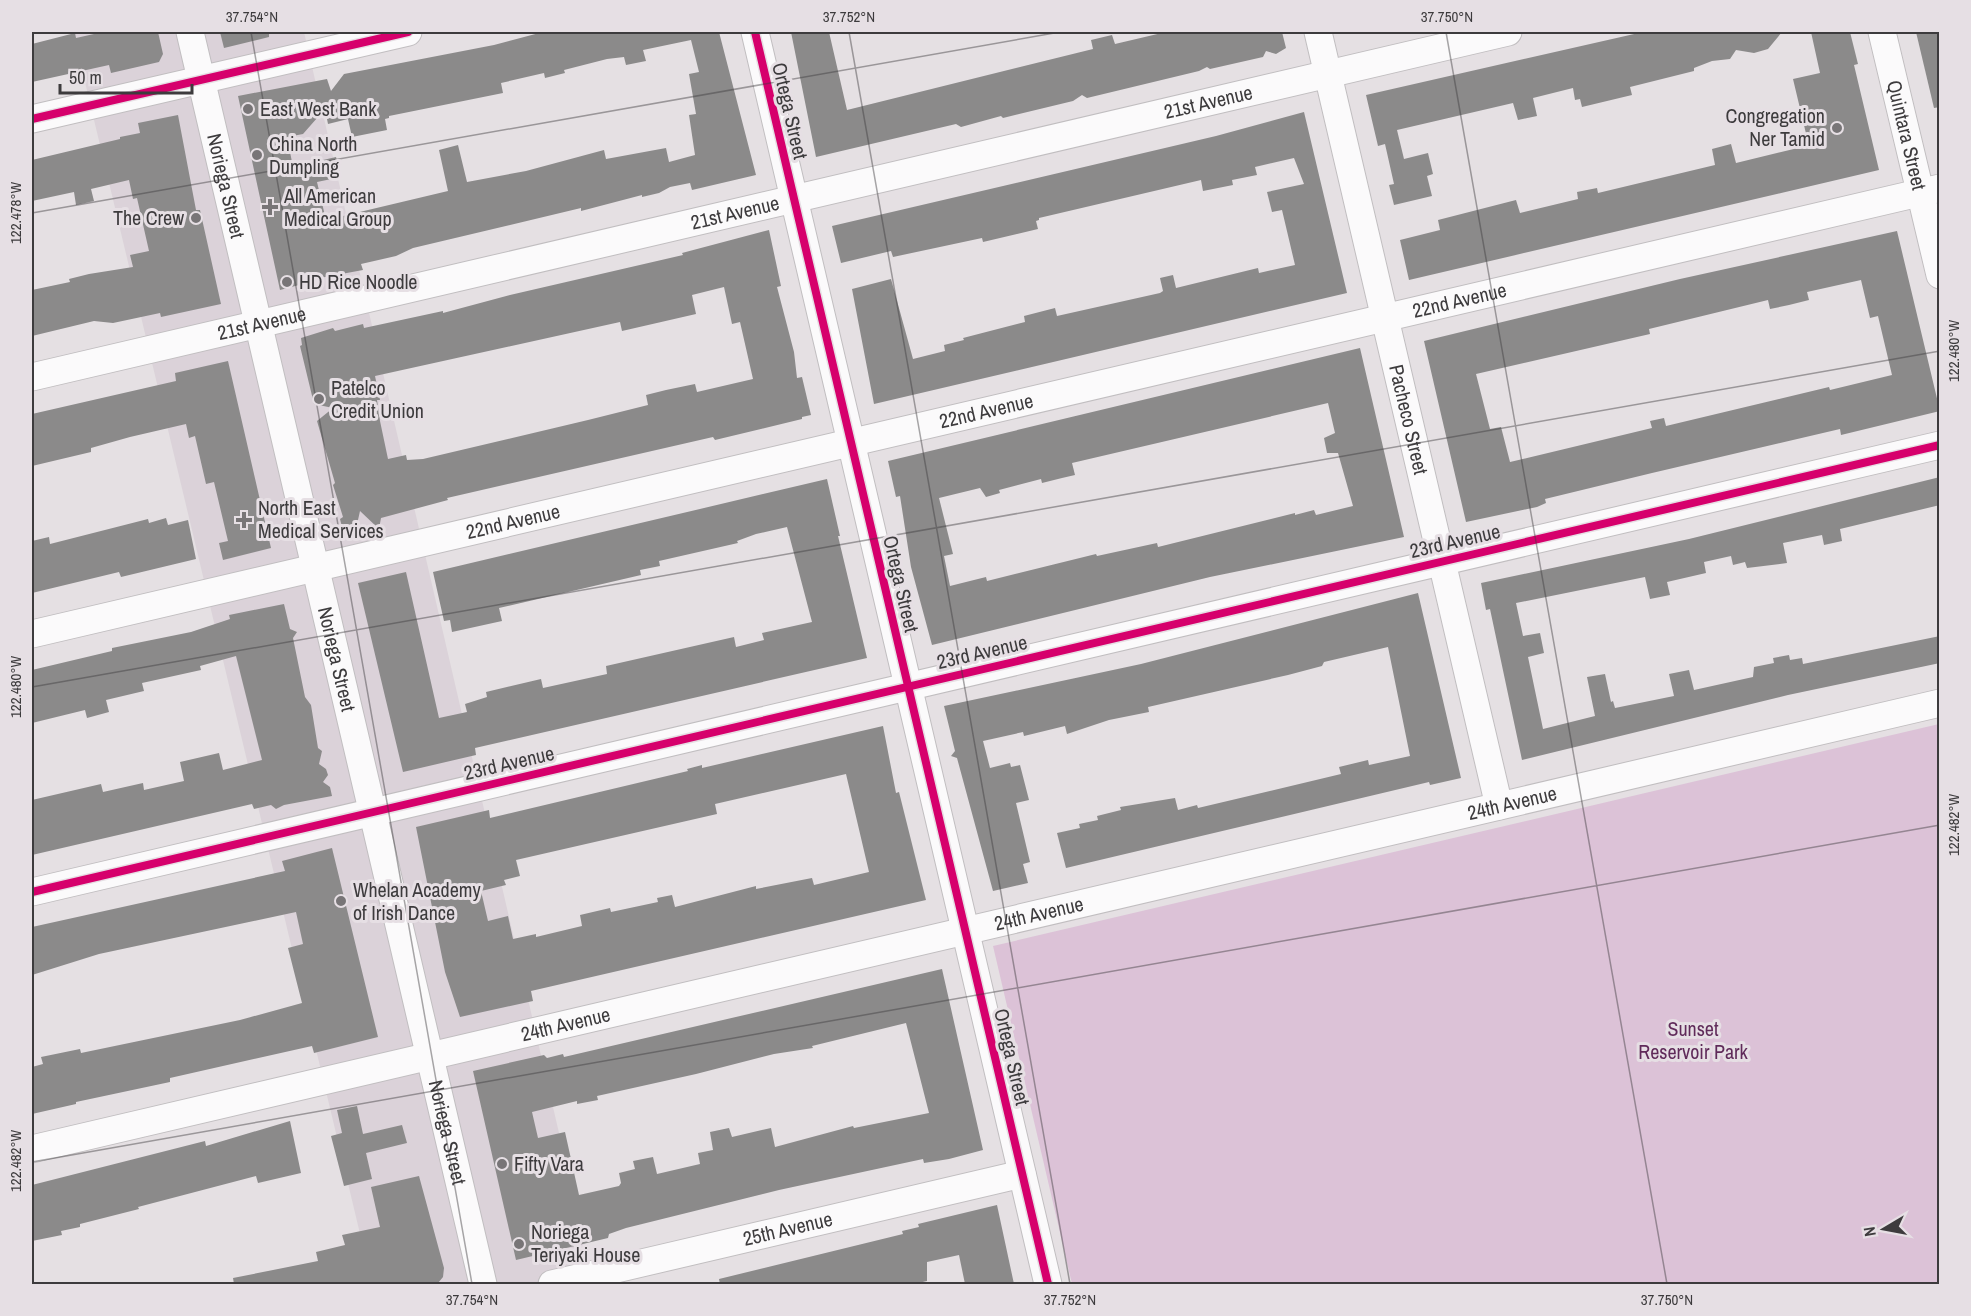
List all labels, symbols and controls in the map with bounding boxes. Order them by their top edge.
text: 37.754°N [226,6,278,27]
text: 37.752°N [823,6,875,27]
text: 37.750°N [1421,6,1473,27]
scale bar [60,57,192,95]
street label: Ortega Street [766,60,815,162]
text: 50 m [69,65,102,90]
street label: Quintara Street [1881,77,1933,193]
street label: 21st Avenue [1161,78,1255,125]
place label: East West Bank [260,95,377,122]
marker: East West Bank [241,102,255,116]
place label: Congregation Ner Tamid [1726,102,1825,152]
marker: Congregation Ner Tamid [1830,121,1844,135]
place label: China North Dumpling [269,130,357,180]
street label: Noriega Street [201,131,252,241]
marker: China North Dumpling [250,148,264,162]
text: 122.478°W [5,182,26,244]
place label: All American Medical Group [283,182,392,232]
street label: 21st Avenue [688,189,782,236]
marker: All American Medical Group [261,198,279,216]
place label: The Crew [113,204,184,231]
marker: The Crew [189,211,203,225]
place label: HD Rice Noodle [299,268,417,295]
marker: HD Rice Noodle [280,275,294,289]
street label: 22nd Avenue [1410,276,1509,324]
street label: 21st Avenue [215,299,309,346]
text: 122.480°W [1943,320,1964,382]
street label: Pacheco Street [1383,362,1435,478]
place label: Patelco Credit Union [331,374,424,424]
street label: 22nd Avenue [937,386,1036,434]
marker: Patelco Credit Union [312,392,326,406]
place label: North East Medical Services [258,494,384,544]
street label: 22nd Avenue [463,497,563,545]
marker: North East Medical Services [235,511,253,529]
street label: 23rd Avenue [1407,517,1503,564]
street label: Ortega Street [877,533,926,635]
street label: Noriega Street [312,604,363,714]
street label: 23rd Avenue [934,628,1030,675]
text: 122.480°W [5,656,26,718]
street label: 23rd Avenue [461,739,557,786]
street label: 24th Avenue [1465,779,1559,826]
text: 122.482°W [1943,794,1964,856]
place label: Whelan Academy of Irish Dance [353,876,481,926]
street label: 24th Avenue [991,890,1086,937]
marker: Whelan Academy of Irish Dance [334,894,348,908]
street label: 24th Avenue [518,1000,613,1047]
street label: Ortega Street [988,1006,1037,1108]
park label: Sunset Reservoir Park [1638,1015,1748,1065]
street label: Noriega Street [423,1077,473,1188]
text: 122.482°W [5,1130,26,1192]
place label: Fifty Vara [514,1150,584,1177]
marker: Fifty Vara [495,1157,509,1171]
north arrow [1854,1199,1914,1259]
street label: 25th Avenue [740,1205,835,1252]
place label: Noriega Teriyaki House [531,1218,640,1268]
text: N [1858,1225,1881,1238]
marker: Noriega Teriyaki House [512,1237,526,1251]
text: 37.754°N [446,1289,498,1310]
text: 37.752°N [1044,1289,1096,1310]
text: 37.750°N [1641,1289,1693,1310]

